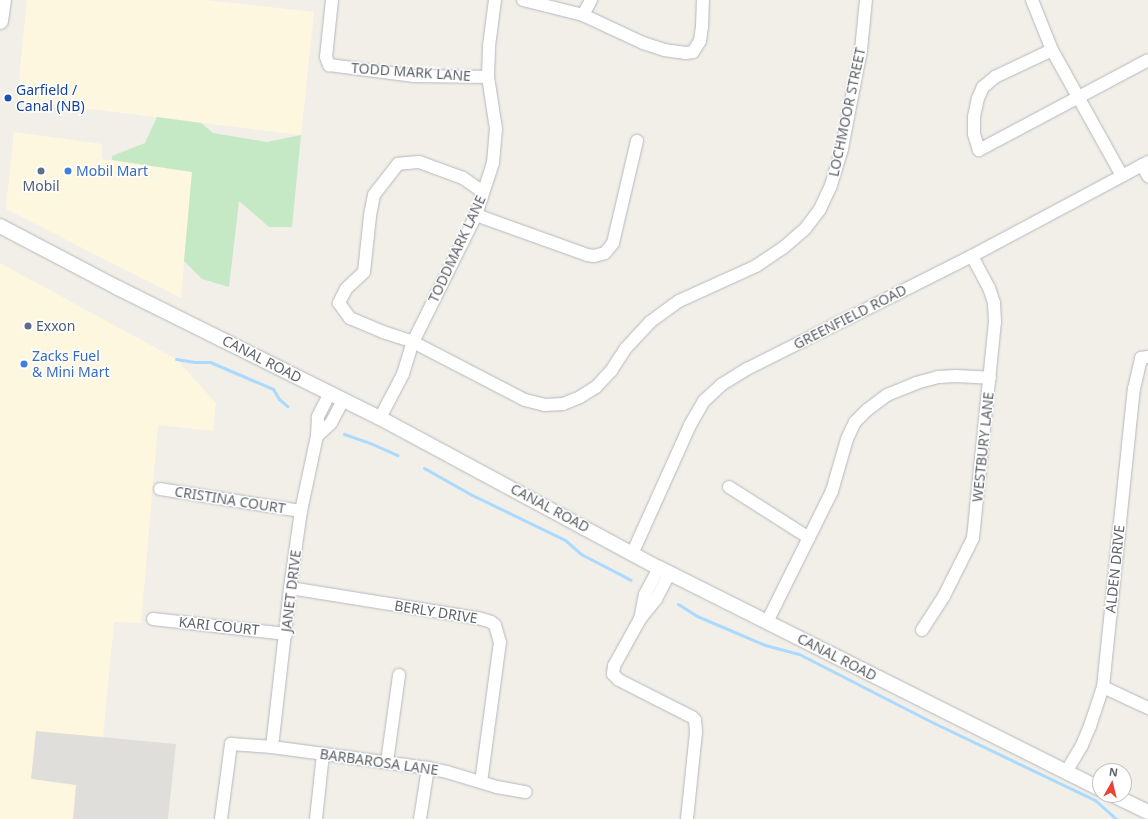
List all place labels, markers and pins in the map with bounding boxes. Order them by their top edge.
place label: Garfield / Canal (NB) [16,82,85,114]
marker: Garfield / Canal (NB) [3,93,13,103]
place label: Mobil Mart [76,163,148,179]
marker: Mobil [36,166,46,176]
marker: Mobil Mart [63,166,73,176]
place label: Mobil [22,178,60,194]
place label: Exxon [36,318,75,334]
marker: Exxon [23,321,33,331]
place label: Zacks Fuel & Mini Mart [32,348,109,380]
marker: Zacks Fuel & Mini Mart [19,359,29,369]

